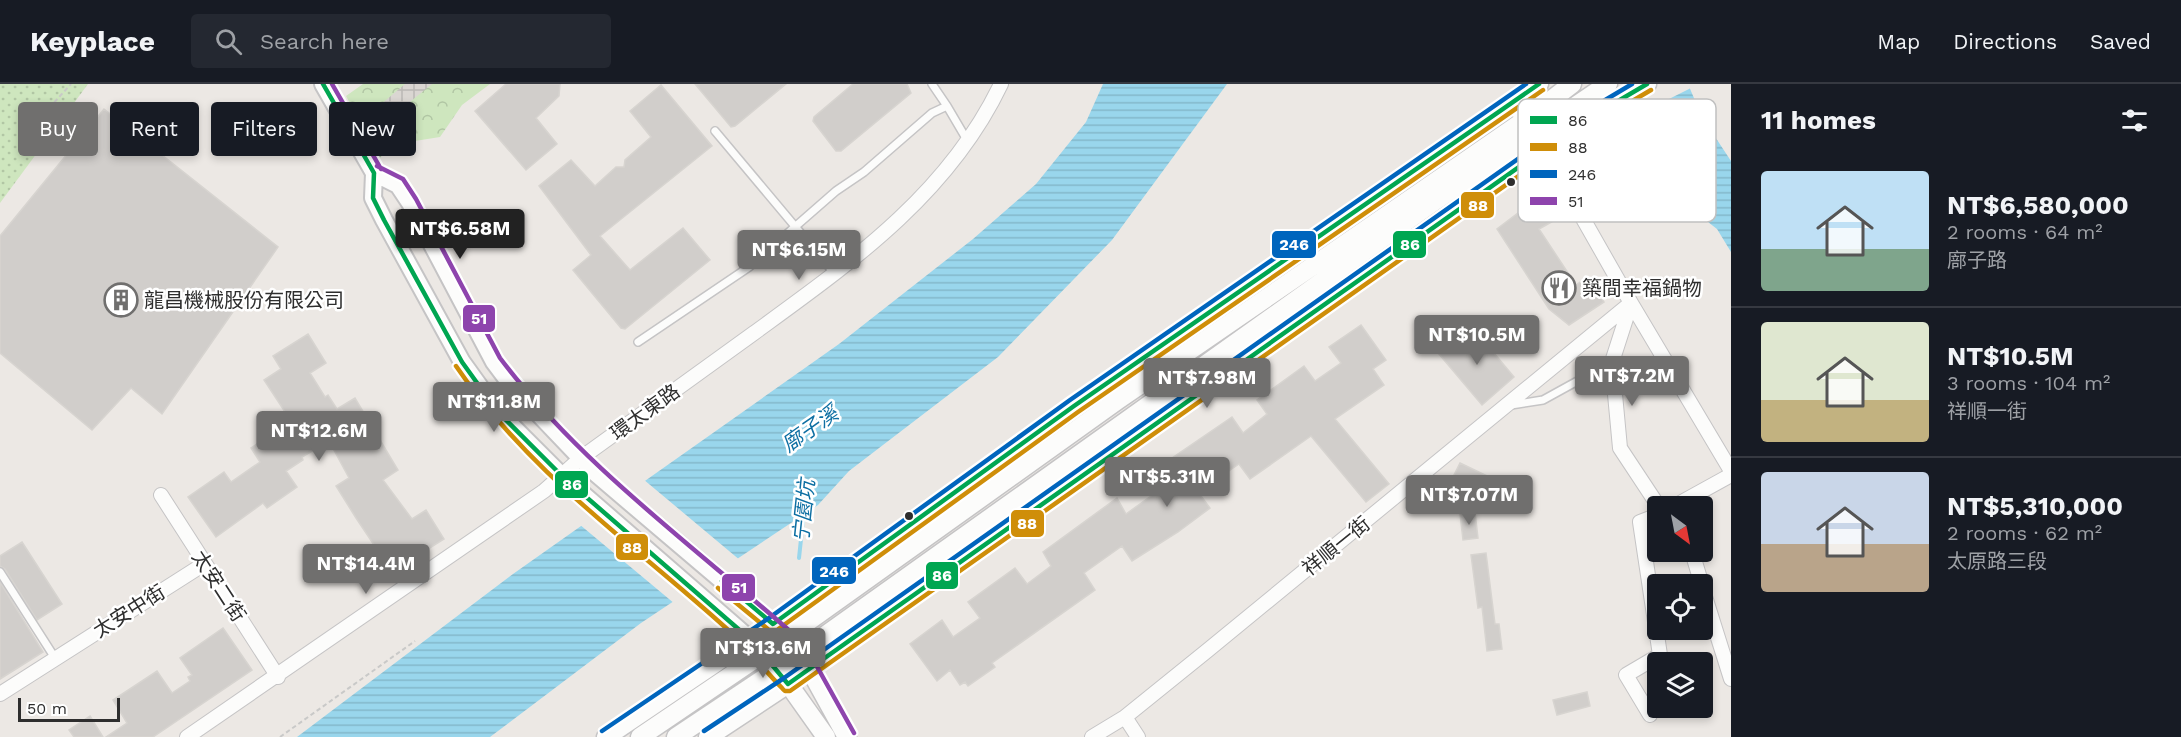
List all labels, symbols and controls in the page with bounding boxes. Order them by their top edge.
search box [191,14,611,68]
text: Keyplace [30,25,155,58]
icon: search [212,25,245,58]
text: Search here [260,29,389,54]
text: Map [1877,29,1920,54]
text: Directions [1953,29,2057,54]
text: Saved [2090,29,2151,54]
legend [1518,99,1716,222]
chip: Buy [18,102,98,156]
chip: Rent [110,102,199,156]
chip: Filters [211,102,317,156]
chip: New [329,102,416,156]
icon: filters [2118,104,2151,137]
text: 11 homes [1761,105,1876,135]
text: 86 [1568,111,1588,130]
text: 88 [1568,138,1588,157]
text: 246 [1568,165,1596,184]
unlabelled marker [1505,176,1517,188]
text: NT$6,580,000 [1947,190,2129,220]
line badge: 88 [1460,191,1495,219]
text: 51 [1568,192,1584,211]
icon: home [1809,195,1881,267]
text: 88 [1468,196,1488,215]
pin: NT$6.58M [398,209,522,260]
text: NT$6.58M [410,216,510,240]
text: 2 rooms · 64 m² [1947,220,2103,244]
pin: NT$6.15M [737,230,861,281]
line badge: 246 [1271,230,1317,259]
line badge: 86 [1392,230,1427,259]
text: 246 [1279,235,1309,254]
text: 86 [1400,235,1420,254]
text: NT$6.15M [751,237,847,261]
text: 廍子路 [1947,248,2007,272]
restaurant icon: 築間幸福鍋物 [1541,270,1577,306]
place label: 築間幸福鍋物 [1582,276,1702,300]
building icon: 龍昌機械股份有限公司 [103,282,139,318]
place label: 龍昌機械股份有限公司 [144,288,344,312]
line badge: 51 [462,304,496,333]
text: 51 [471,309,487,328]
pin: NT$10.5M [1415,315,1539,366]
text: NT$10.5M [1428,322,1526,346]
text: NT$10.5M [1947,341,2074,371]
icon: home [1809,346,1881,418]
pin: NT$7.2M [1577,356,1687,407]
pin: NT$7.98M [1145,358,1269,409]
text: NT$7.2M [1589,363,1675,387]
text: NT$7.98M [1157,365,1257,389]
text: 3 rooms · 104 m² [1947,371,2110,395]
street label: 環太東路 [606,379,684,445]
pin: NT$11.8M [432,382,556,433]
text: NT$11.8M [447,389,541,413]
water label: 廍子溪 [777,399,845,457]
text: 祥順一街 [1947,399,2027,423]
pin: NT$12.6M [257,411,381,462]
text: NT$12.6M [270,418,368,442]
pin: NT$5.31M [1105,457,1229,508]
text: NT$5.31M [1119,464,1215,488]
line badge: 86 [554,470,589,499]
text: 86 [562,475,582,494]
water label: 宁園坑 [788,475,820,544]
pin: NT$7.07M [1407,475,1531,526]
text: NT$7.07M [1420,482,1518,506]
text: NT$5,310,000 [1947,491,2123,521]
north arrow [1647,496,1713,562]
map controls [1647,496,1713,718]
icon: home [1809,496,1881,568]
line badge: 88 [1010,509,1045,538]
unlabelled marker [903,510,915,522]
street label: 祥順一街 [1297,512,1375,580]
text: 88 [1017,514,1037,533]
text: 2 rooms · 62 m² [1947,521,2102,545]
line badge: 88 [615,533,649,561]
text: 88 [622,538,642,557]
pin: NT$14.4M [304,544,428,595]
street label: 太安二街 [187,546,251,626]
text: 太原路三段 [1947,549,2047,573]
text: NT$14.4M [317,551,415,575]
line badge: 246 [811,556,857,585]
line badge: 86 [925,561,959,590]
text: 246 [819,562,849,581]
text: 86 [932,566,952,585]
line badge: 51 [721,573,756,602]
button: locate [1647,574,1713,640]
text: 51 [731,578,747,597]
street label: 太安中街 [89,580,169,642]
pin: NT$13.6M [701,628,825,679]
text: NT$13.6M [714,635,812,659]
button: layers [1647,652,1713,718]
scale bar [18,695,120,722]
text: 50 m [27,699,67,718]

